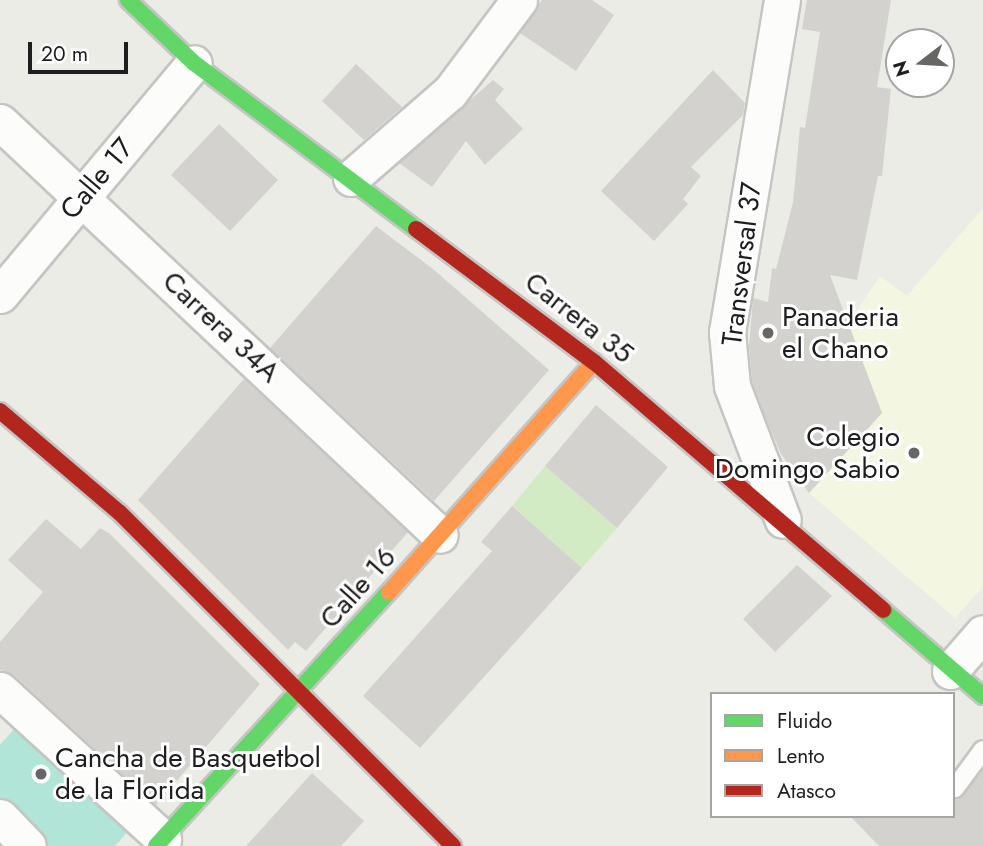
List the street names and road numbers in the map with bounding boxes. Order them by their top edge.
street label: Calle 17 [53,132,141,226]
street label: Transversal 37 [715,180,769,348]
street label: Carrera 34A [156,264,286,390]
street label: Carrera 35 [518,265,640,371]
street label: Calle 16 [313,541,403,635]

